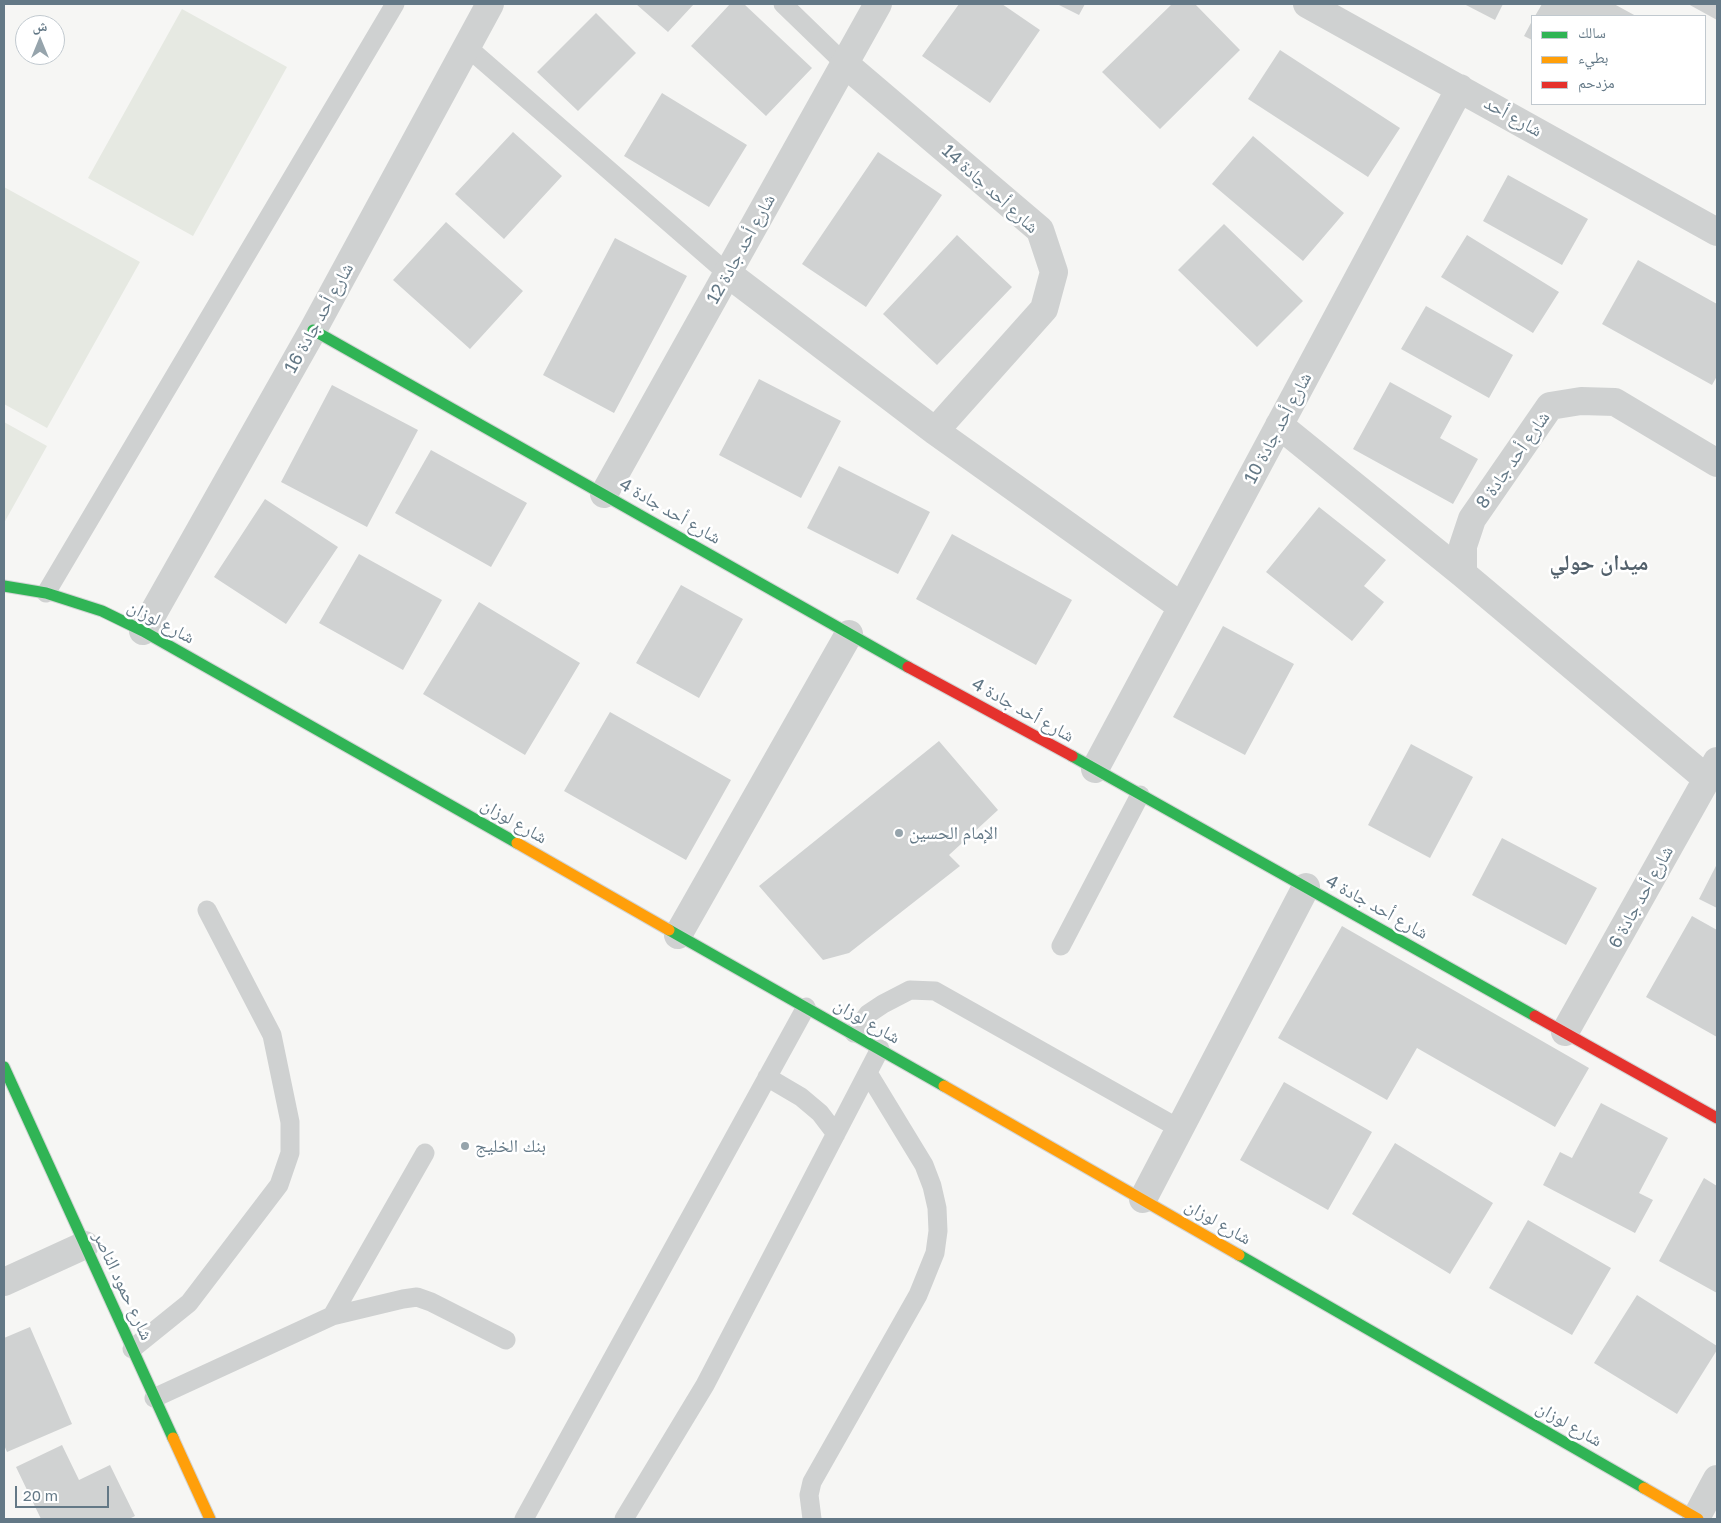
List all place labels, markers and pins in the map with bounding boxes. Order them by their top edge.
place label: الإمام الحسين [909,822,998,844]
marker: الإمام الحسين [893,827,905,839]
place label: بنك الخليج [475,1135,546,1157]
marker: بنك الخليج [459,1140,471,1152]

